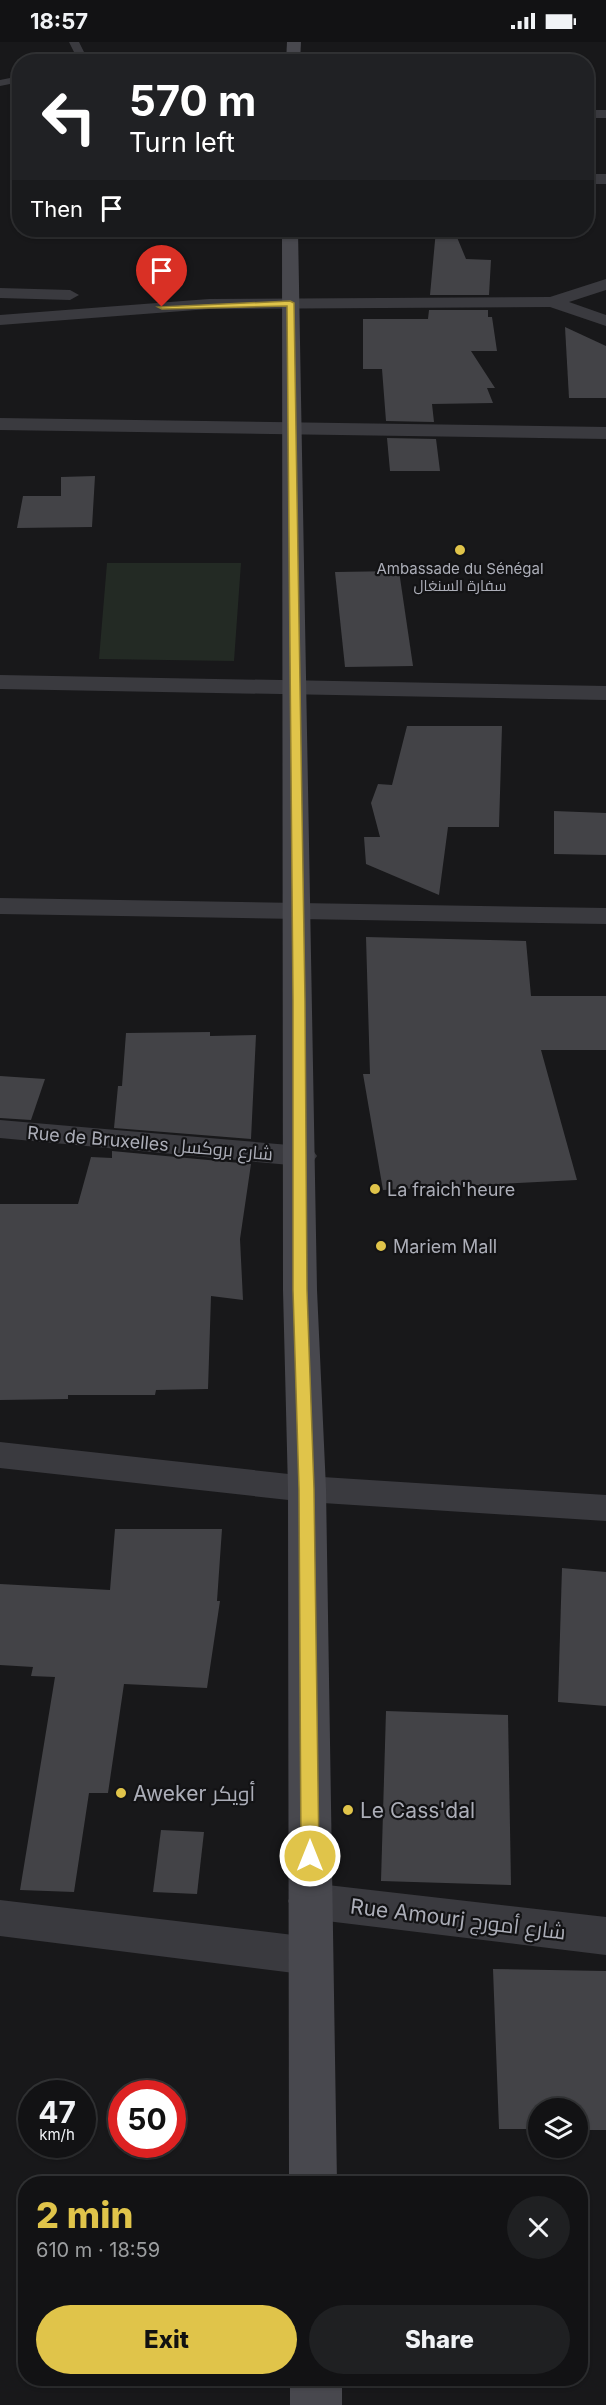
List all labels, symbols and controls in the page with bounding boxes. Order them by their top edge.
text: 18:57 [30,8,88,34]
text: 570 m [129,75,256,126]
icon: left [30,78,108,156]
text: Turn left [129,126,235,159]
icon: arrive [95,192,128,225]
text: Then [30,196,83,222]
pin [136,245,187,307]
icon: arrive [145,254,178,287]
marker: Ambassade du Sénégal سفارة السنغال [453,543,467,557]
place label: Ambassade du Sénégal سفارة السنغال [376,559,544,595]
street label: Rue de Bruxelles شارع بروكسل [26,1122,274,1166]
place label: La fraich'heure [387,1179,515,1200]
marker: La fraich'heure [368,1182,382,1196]
place label: Mariem Mall [393,1236,497,1257]
marker: Mariem Mall [374,1239,388,1253]
place label: Aweker أويكر [133,1781,255,1806]
marker: Aweker أويكر [114,1786,128,1800]
place label: Le Cass'dal [360,1798,475,1823]
marker: Le Cass'dal [341,1803,355,1817]
position arrow [278,1824,342,1888]
street label: Rue Amourj شارع أمورج [349,1893,567,1947]
speed limit sign: 50 [108,2080,186,2158]
text: 47 [38,2094,76,2130]
map controls [528,2098,588,2158]
button: layers [528,2098,588,2158]
text: km/h [39,2125,75,2144]
text: 2 min [36,2193,133,2237]
button: close [507,2196,570,2259]
text: 610 m · 18:59 [36,2238,160,2262]
button: Exit [36,2305,297,2374]
button: Share [309,2305,570,2374]

